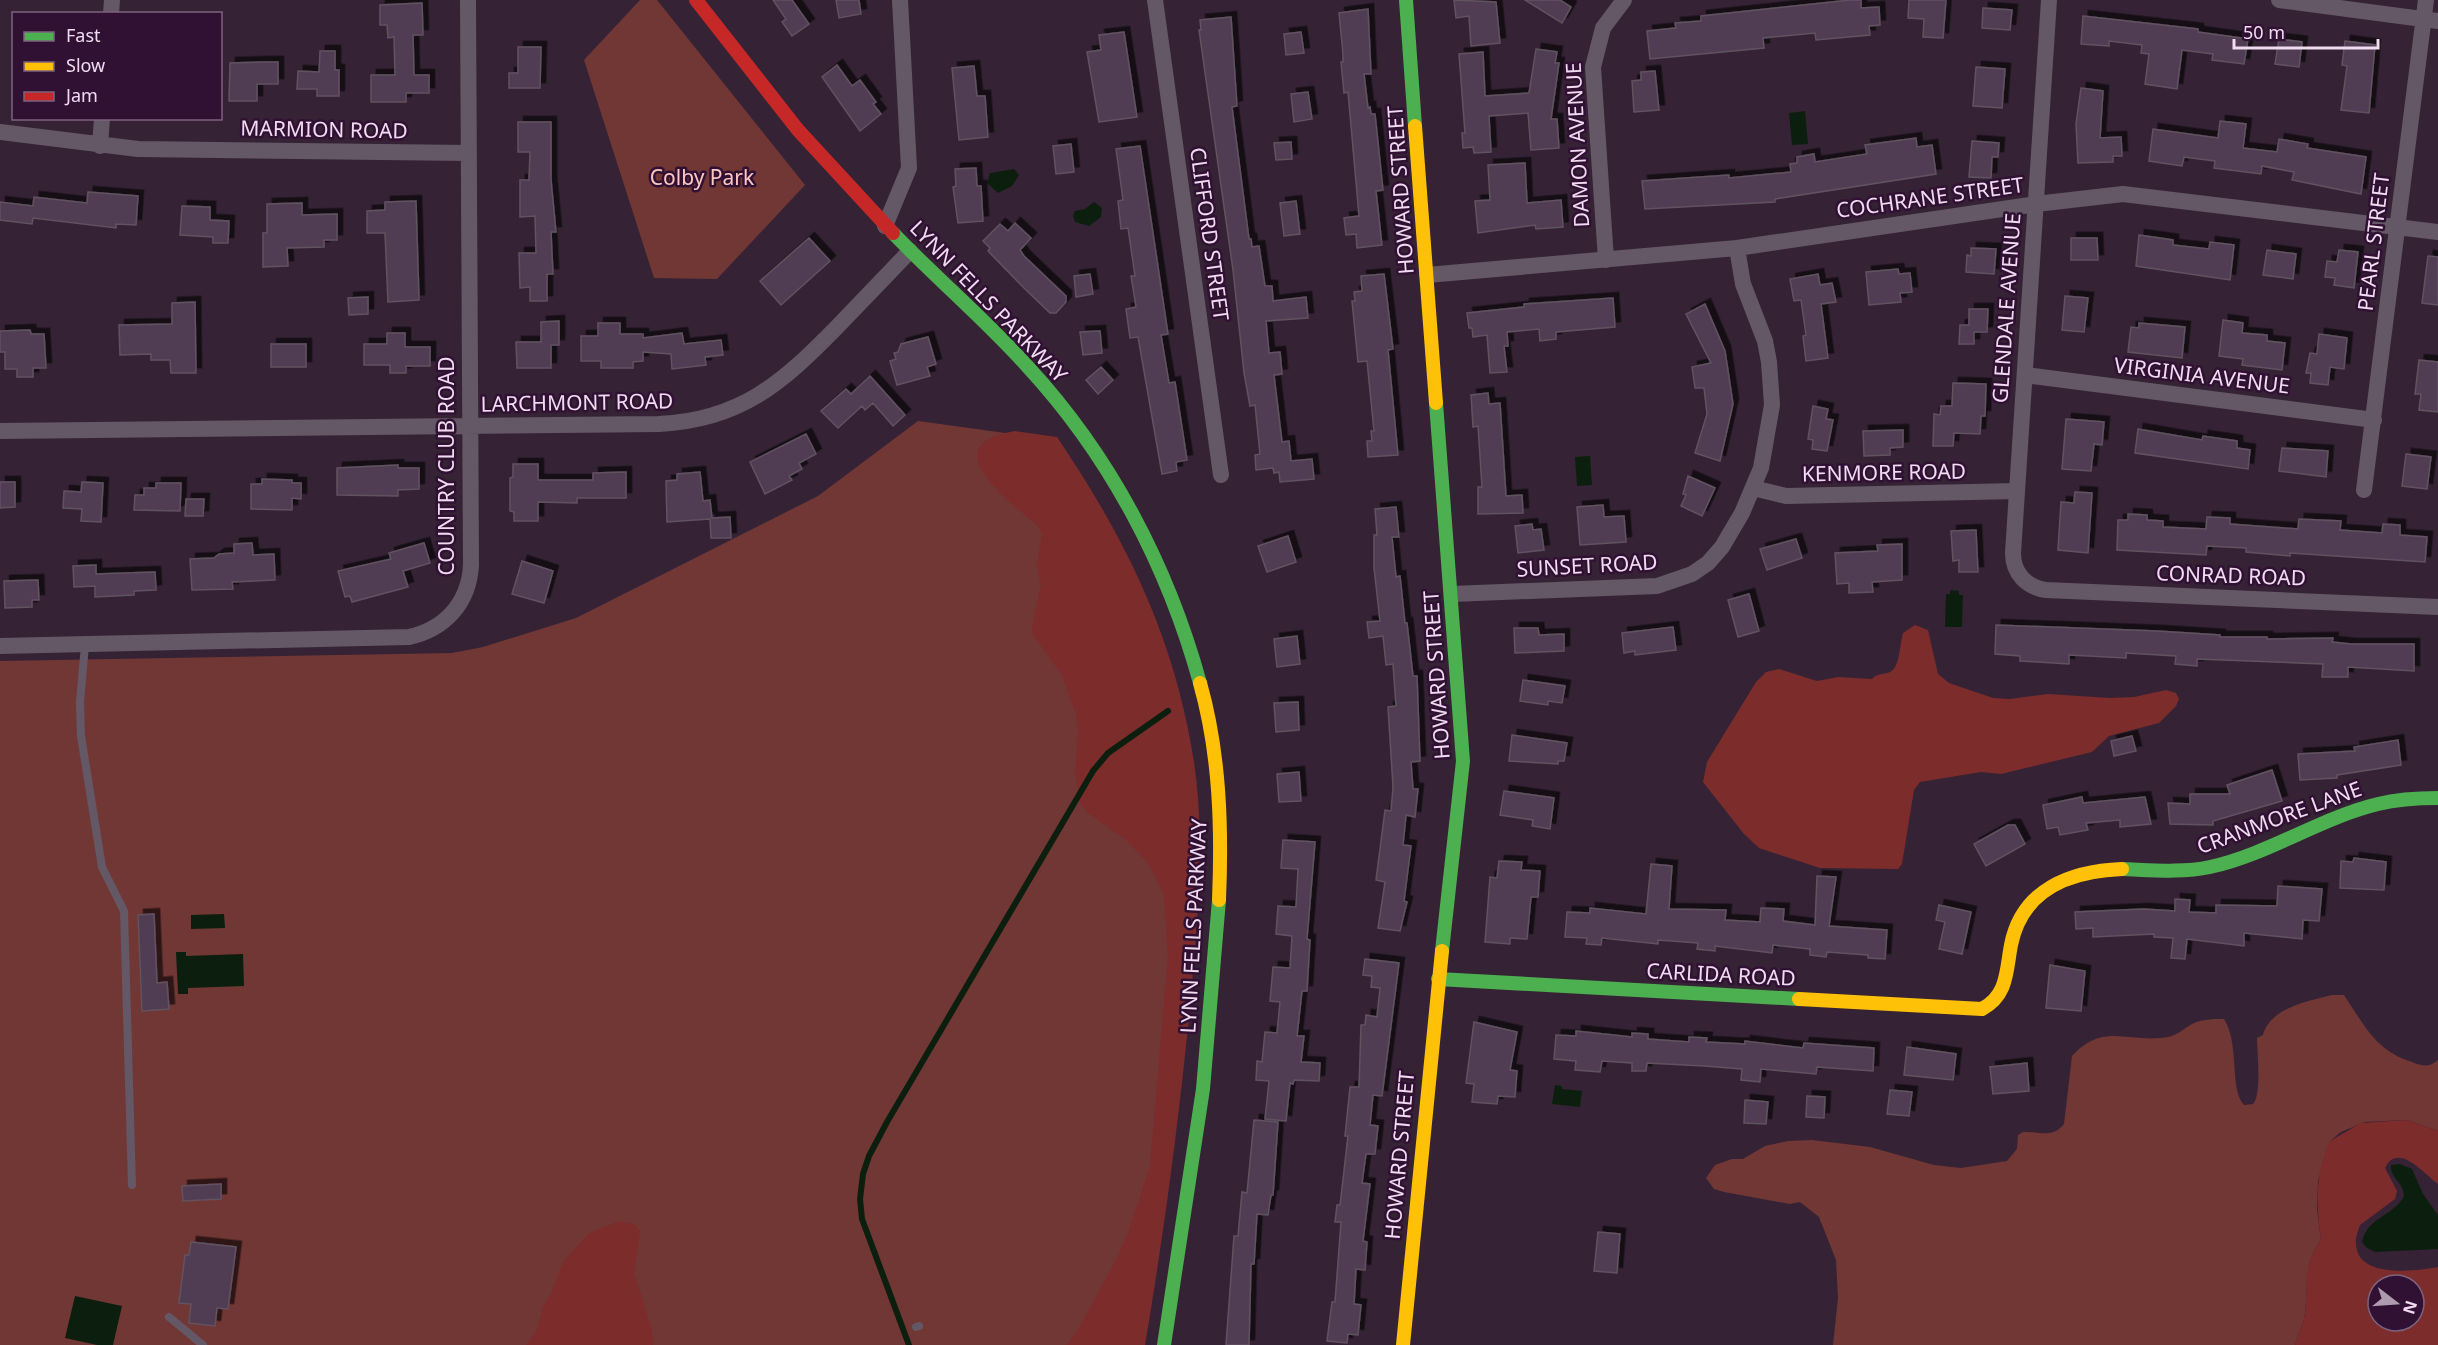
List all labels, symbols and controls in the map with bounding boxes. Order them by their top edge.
legend [12,12,222,120]
scale bar [2234,12,2378,50]
text: 50 m [2243,20,2285,44]
text: Fast [66,23,101,47]
text: Slow [66,53,105,77]
street label: DAMON AVENUE [1559,62,1595,228]
text: Jam [64,83,98,107]
street label: HOWARD STREET [1380,104,1420,275]
street label: MARMION ROAD [240,114,408,144]
street label: CLIFFORD STREET [1184,146,1236,323]
park label: Colby Park [650,163,755,191]
street label: COCHRANE STREET [1834,170,2026,224]
street label: PEARL STREET [2351,171,2395,313]
street label: GLENDALE AVENUE [1985,212,2027,404]
street label: LYNN FELLS PARKWAY [904,214,1074,388]
street label: VIRGINIA AVENUE [2112,350,2292,400]
street label: COUNTRY CLUB ROAD [432,357,460,575]
street label: LARCHMONT ROAD [480,386,674,418]
street label: KENMORE ROAD [1802,457,1966,487]
street label: SUNSET ROAD [1516,547,1658,583]
street label: CONRAD ROAD [2155,558,2307,592]
street label: HOWARD STREET [1416,589,1456,760]
street label: CRANMORE LANE [2193,774,2365,860]
street label: LYNN FELLS PARKWAY [1173,818,1213,1034]
street label: CARLIDA ROAD [1646,956,1796,992]
street label: HOWARD STREET [1378,1069,1420,1240]
north arrow [2366,1273,2426,1333]
text: N [2398,1298,2423,1317]

